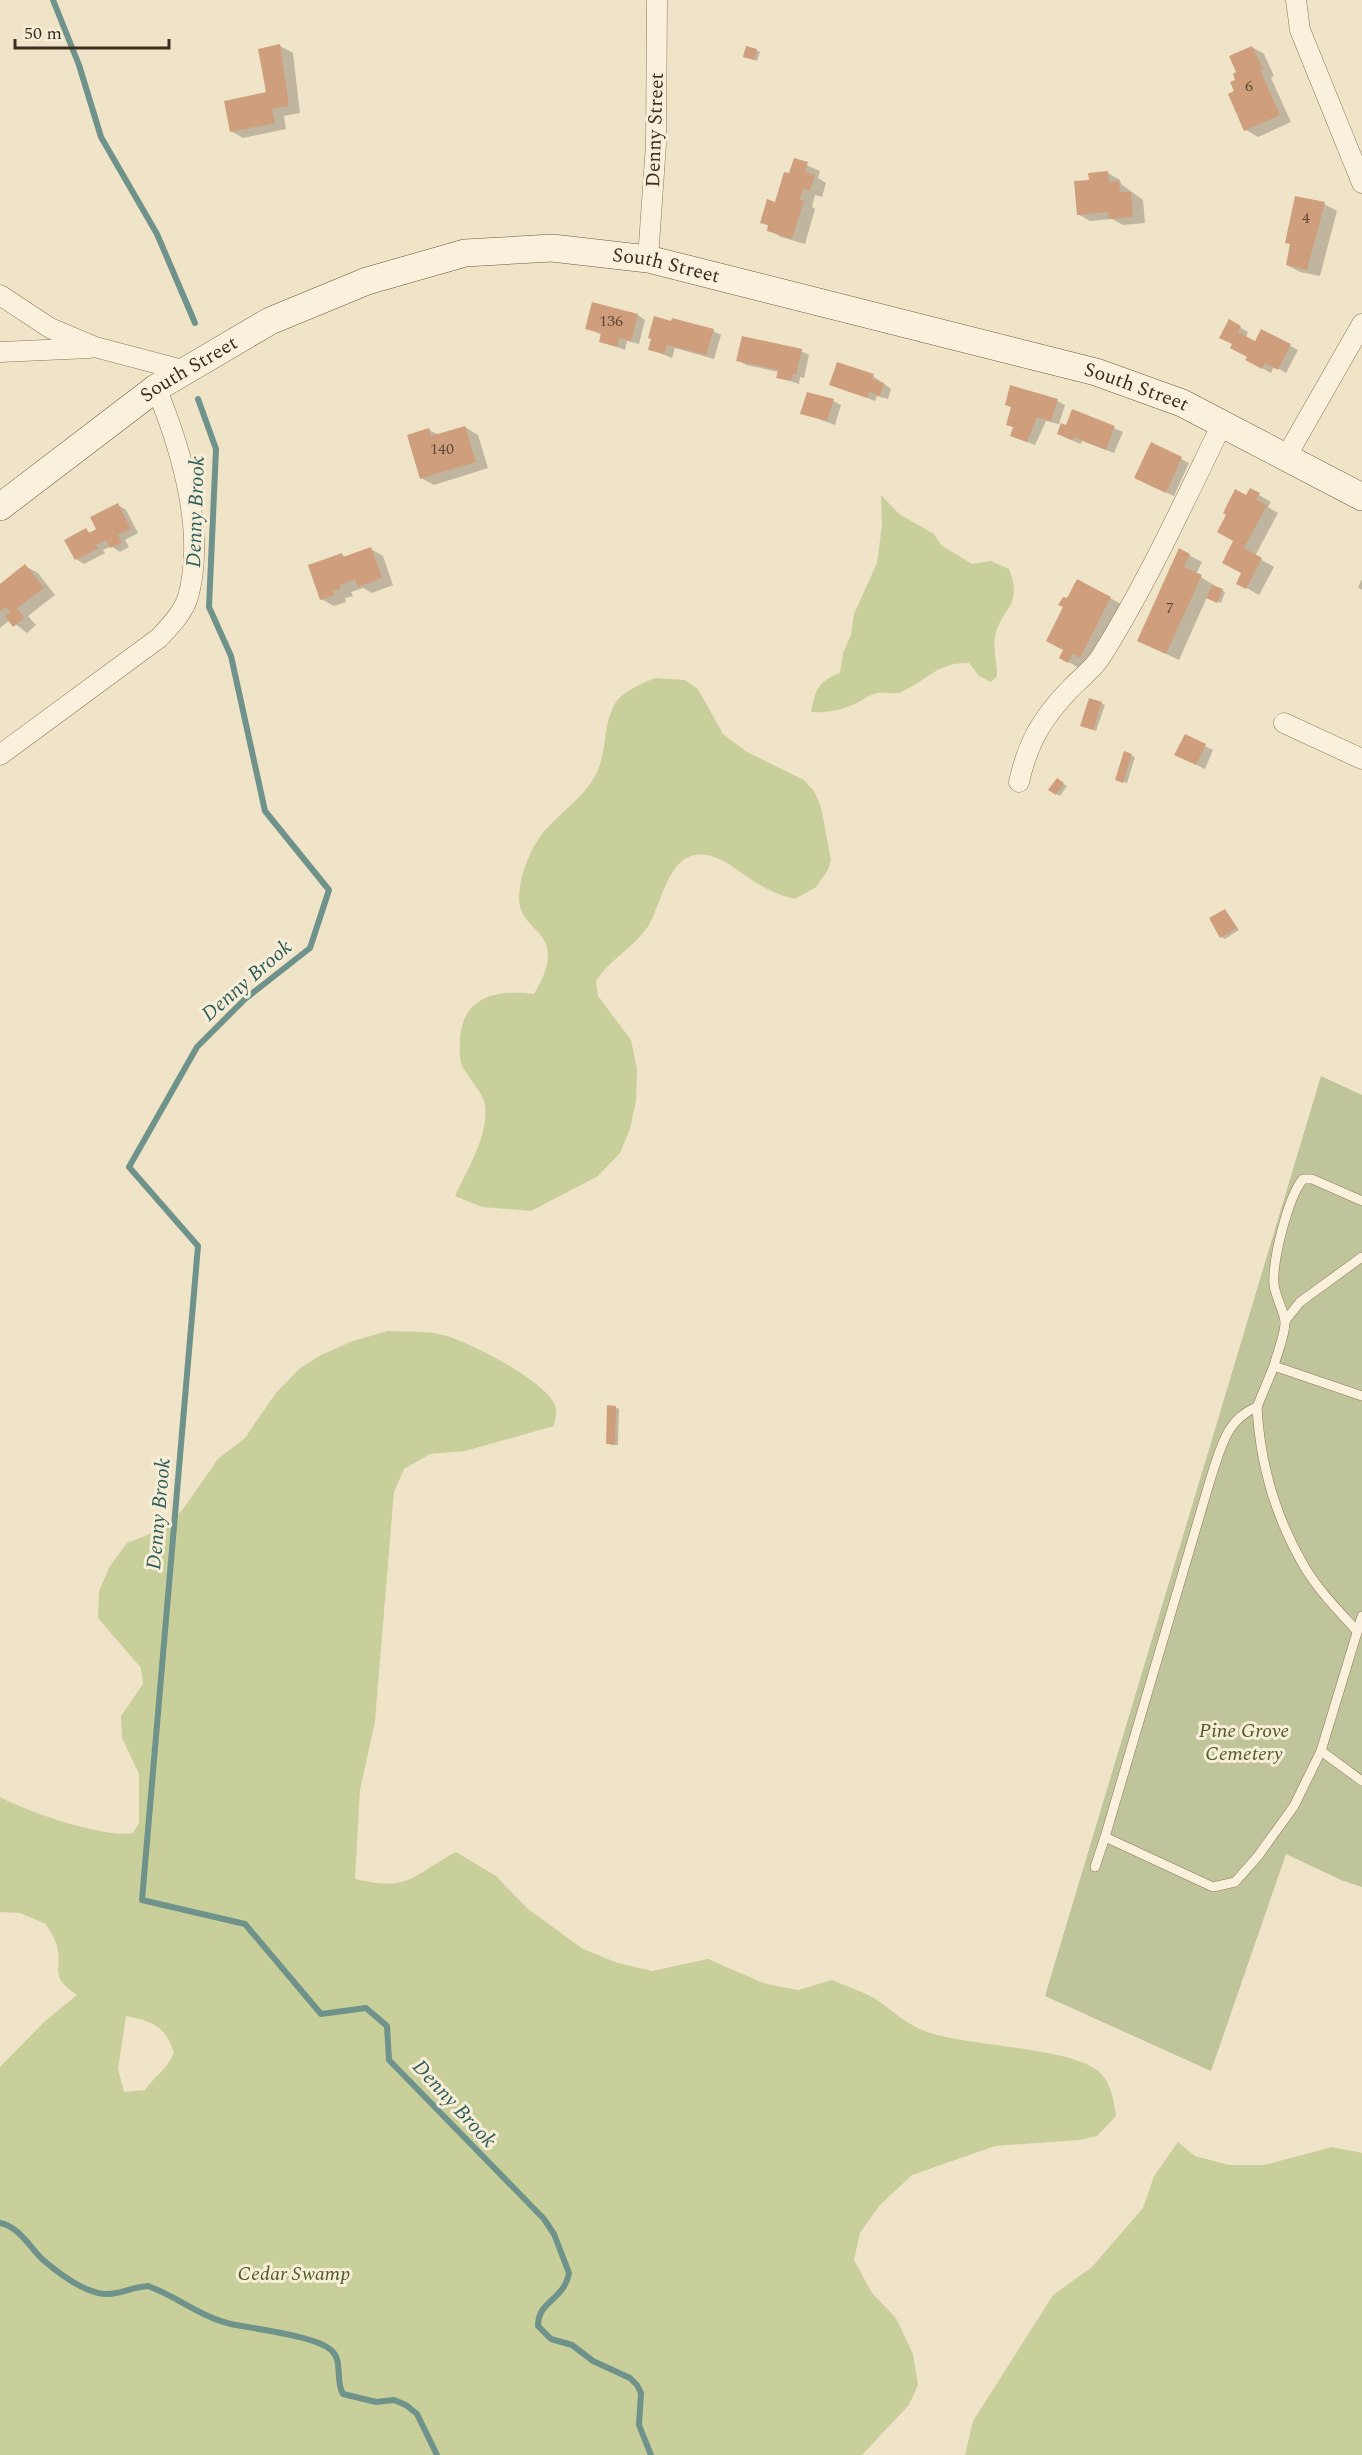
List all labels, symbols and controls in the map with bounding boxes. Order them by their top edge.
scale bar [15,12,170,50]
text: 50 m [24,20,62,47]
street label: Denny Street [638,72,672,188]
house number: 6 [1245,74,1253,98]
house number: 4 [1302,206,1310,230]
street label: South Street [611,240,723,292]
house number: 136 [599,309,623,333]
street label: South Street [133,328,243,410]
street label: South Street [1081,355,1194,419]
house number: 140 [430,437,454,461]
water label: Denny Brook [178,455,214,568]
house number: 7 [1166,596,1174,620]
water label: Denny Brook [194,932,300,1030]
water label: Denny Brook [138,1457,180,1571]
park label: Pine Grove Cemetery [1199,1716,1289,1769]
water label: Denny Brook [404,2052,504,2156]
park label: Cedar Swamp [238,2259,350,2289]

